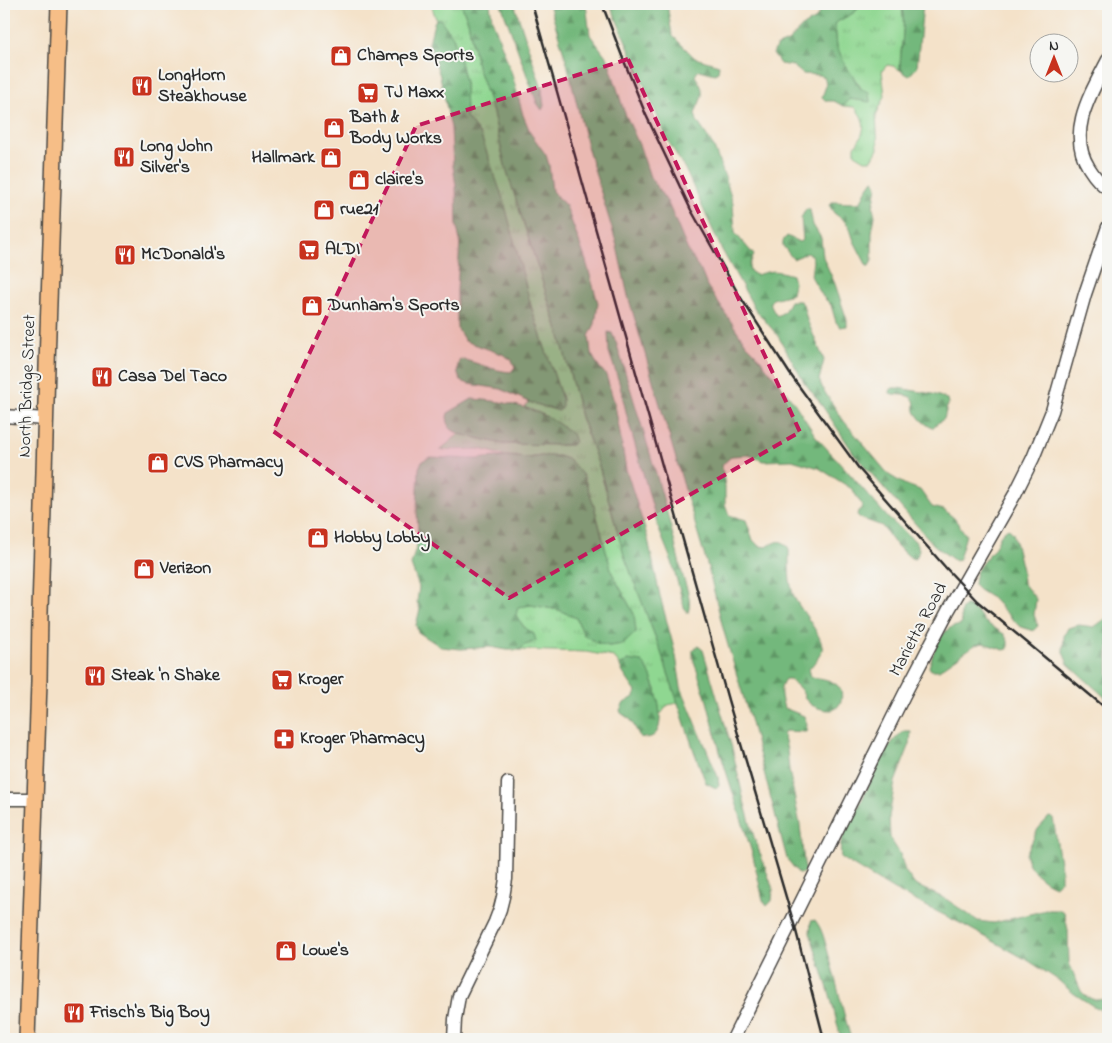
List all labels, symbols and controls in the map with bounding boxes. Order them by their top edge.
north arrow [1030,32,1080,82]
text: N [1049,36,1059,57]
place label: Champs Sports [357,43,474,69]
shop icon: Champs Sports [329,44,353,68]
place label: LongHorn Steakhouse [158,63,248,110]
restaurant icon: LongHorn Steakhouse [130,74,154,98]
place label: TJ Maxx [384,80,444,106]
supermarket icon: TJ Maxx [356,81,380,105]
place label: Bath & Body Works [349,105,442,153]
shop icon: Bath & Body Works [322,116,346,140]
place label: Long John Silver's [140,134,213,181]
restaurant icon: Long John Silver's [112,145,136,169]
place label: Hallmark [252,145,316,171]
shop icon: Hallmark [319,146,343,170]
place label: claire's [375,167,424,193]
shop icon: claire's [347,168,371,192]
place label: rue21 [340,197,379,223]
shop icon: rue21 [312,198,336,222]
place label: ALDI [325,237,360,263]
supermarket icon: ALDI [297,238,321,262]
place label: McDonald's [141,242,225,268]
restaurant icon: McDonald's [113,243,137,267]
place label: Dunham's Sports [327,293,460,319]
shop icon: Dunham's Sports [300,294,324,318]
street label: North Bridge Street [13,314,44,458]
place label: Casa Del Taco [118,364,227,390]
restaurant icon: Casa Del Taco [90,365,114,389]
place label: CVS Pharmacy [174,450,283,477]
shop icon: CVS Pharmacy [146,451,170,475]
place label: Hobby Lobby [334,525,430,552]
shop icon: Hobby Lobby [306,526,330,550]
place label: Verizon [159,556,211,582]
shop icon: Verizon [132,557,156,581]
street label: Marietta Road [883,578,955,682]
place label: Steak 'n Shake [111,663,221,689]
restaurant icon: Steak 'n Shake [83,664,107,688]
place label: Kroger [298,667,344,694]
supermarket icon: Kroger [270,668,294,692]
place label: Kroger Pharmacy [300,726,425,753]
pharmacy icon: Kroger Pharmacy [272,727,296,751]
place label: Lowe's [302,938,349,964]
shop icon: Lowe's [274,939,298,963]
place label: Frisch's Big Boy [89,1000,210,1027]
restaurant icon: Frisch's Big Boy [62,1001,86,1025]

